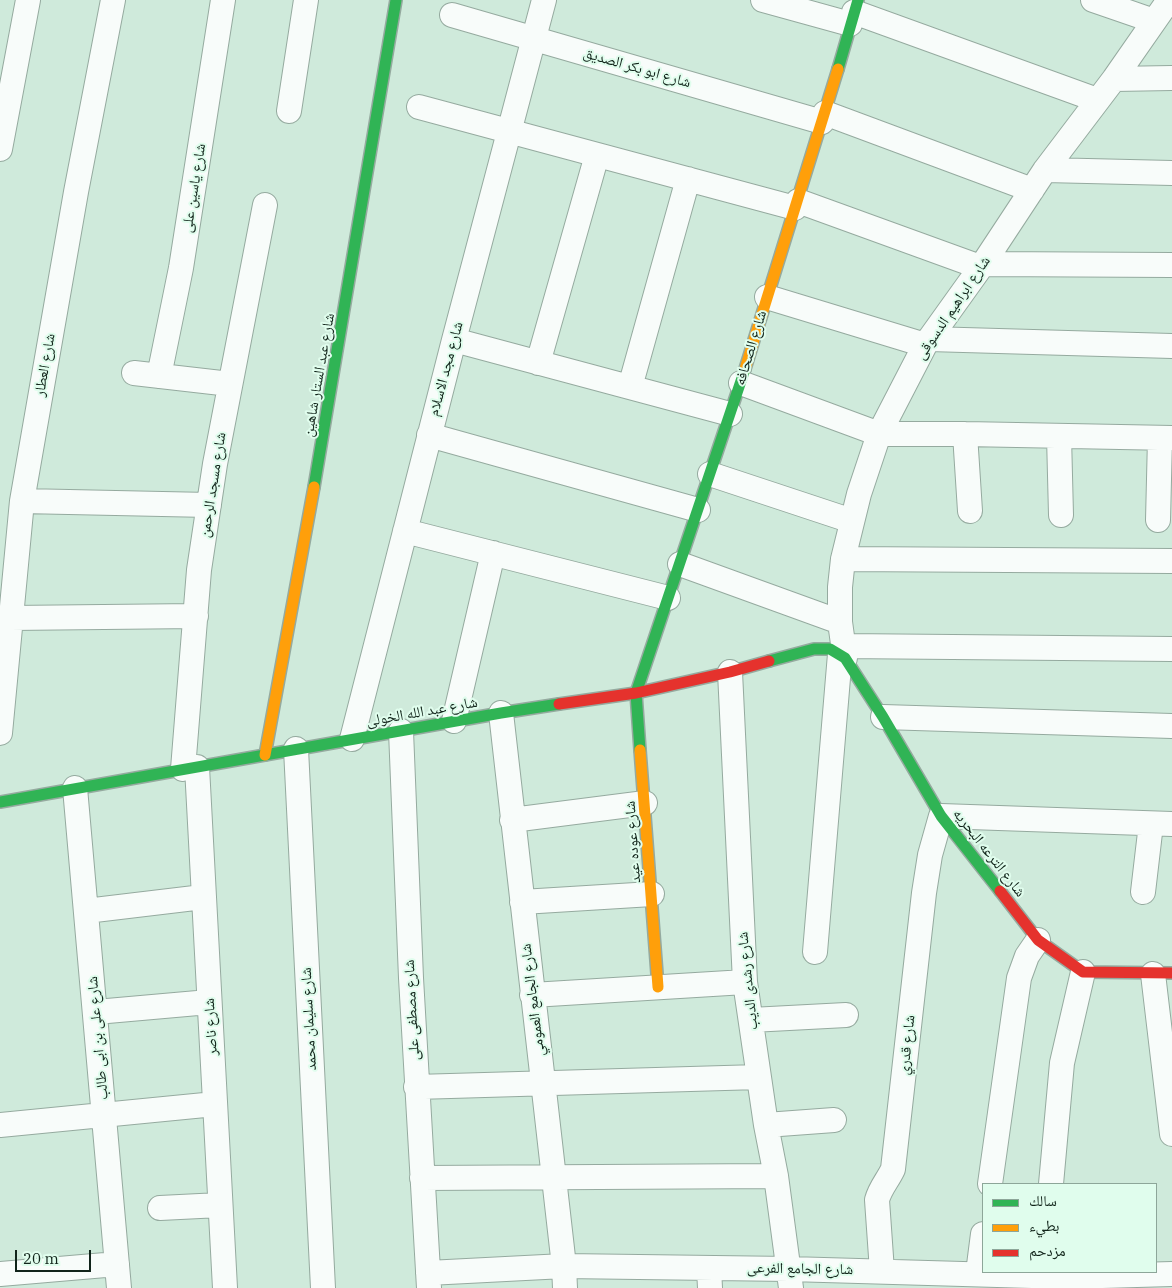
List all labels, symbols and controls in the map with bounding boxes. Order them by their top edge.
street label: شارع ابو بكر الصديق [581,44,693,92]
street label: شارع ياسين على [178,142,210,234]
street label: شارع ابراهيم الدسوقى [912,253,994,363]
street label: شارع الصحافه [731,308,771,388]
street label: شارع عبد الستار شاهين [299,312,339,438]
street label: شارع مجد الاسلام [425,320,467,418]
street label: شارع العطار [31,332,59,398]
street label: شارع مسجد الرحمن [196,431,230,539]
street label: شارع عبد الله الخولى [365,693,479,731]
street label: شارع عوده عيد [621,800,645,884]
street label: شارع الترعه البحريه [949,805,1029,901]
street label: شارع رشدى الديب [734,931,762,1031]
street label: شارع الجامع العمومي [517,943,549,1057]
street label: شارع مصطفى على [400,959,424,1061]
street label: شارع سليمان محمد [297,967,321,1071]
street label: شارع على بن ابى طالب [84,975,112,1101]
street label: شارع ناصر [201,998,221,1056]
street label: شارع قدري [895,1014,919,1076]
legend [982,1183,1157,1273]
text: سالك [1029,1191,1057,1210]
text: بطيء [1029,1216,1059,1235]
scale bar [18,1240,94,1272]
text: مزدحم [1029,1241,1066,1260]
text: 20 m [23,1249,59,1268]
street label: شارع الجامع الفرعى [747,1259,853,1279]

